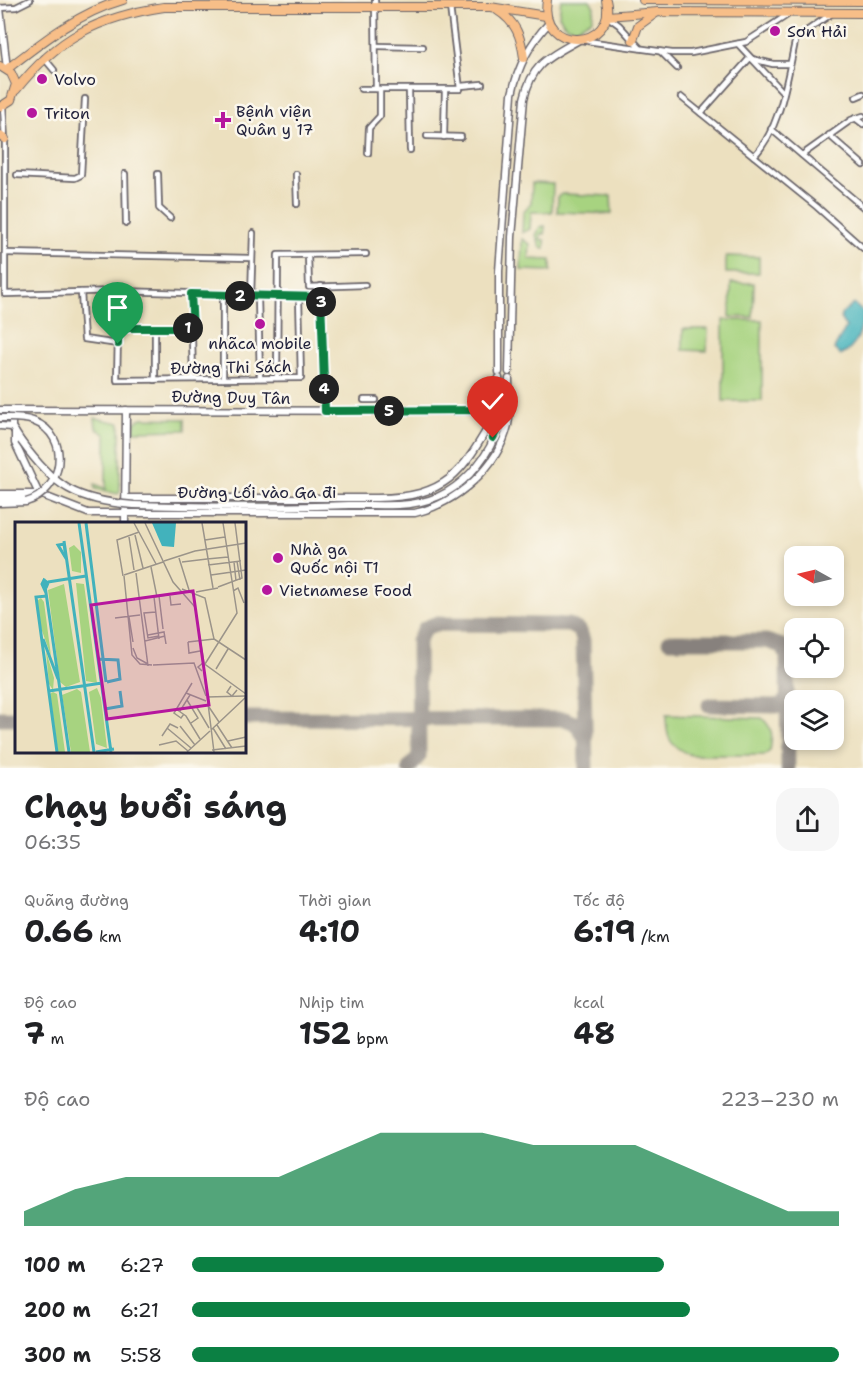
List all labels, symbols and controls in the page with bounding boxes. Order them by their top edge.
place label: Sơn Hải [787,21,847,42]
marker: Sơn Hải [768,24,782,38]
place label: Volvo [54,69,96,90]
marker: Volvo [35,72,49,86]
place label: Bệnh viện Quân y 17 [236,101,314,140]
place label: Triton [44,103,90,124]
marker: Triton [25,106,39,120]
marker: Bệnh viện Quân y 17 [214,111,232,129]
pin: 2 [225,281,255,311]
pin [92,282,143,344]
text: 2 [234,285,246,306]
pin: 3 [306,287,336,317]
icon: arrive [101,291,134,324]
text: 3 [315,291,327,312]
pin: 1 [173,313,203,343]
text: 1 [184,317,192,338]
marker: nhãca mobile [253,317,267,331]
place label: nhãca mobile [208,333,312,354]
street label: Đường Thi Sách [170,356,292,379]
pin: 4 [309,374,339,404]
pin [467,376,518,438]
text: 4 [318,378,330,399]
icon: check [476,385,509,418]
street label: Đường Duy Tân [171,386,291,409]
pin: 5 [374,396,404,426]
text: 5 [384,400,394,421]
street label: Đường Lối vào Ga đi [177,482,337,503]
inset map [15,522,246,753]
place label: Nhà ga Quốc nội T1 [290,539,379,578]
north arrow [784,546,844,606]
map controls [784,546,844,750]
marker: Nhà ga Quốc nội T1 [271,551,285,565]
place label: Vietnamese Food [279,580,412,601]
marker: Vietnamese Food [260,583,274,597]
button: locate [784,618,844,678]
button: layers [784,690,844,750]
text: Chạy buổi sáng [24,784,287,829]
button: share [776,788,839,851]
text: 06:35 [24,829,81,855]
text: Quãng đường [24,890,129,911]
text: Thời gian [299,890,371,911]
text: Tốc độ [573,890,625,911]
text: 0.66 [24,911,93,952]
text: 4:10 [299,911,360,952]
text: 6:19 [573,911,636,952]
text: km [93,926,122,947]
text: /km [636,926,670,947]
text: Độ cao [24,992,77,1013]
text: Nhịp tim [299,992,364,1013]
text: kcal [573,992,604,1013]
text: 7 [24,1013,45,1054]
text: 152 [299,1013,351,1054]
text: 48 [573,1013,615,1054]
text: m [45,1028,64,1049]
text: bpm [351,1028,389,1049]
text: Độ cao [24,1086,90,1112]
text: 223–230 m [720,1086,839,1112]
text: 100 m [24,1252,86,1278]
text: 6:27 [120,1252,164,1278]
text: 200 m [24,1297,91,1323]
text: 6:21 [120,1297,159,1323]
text: 300 m [24,1342,91,1368]
text: 5:58 [120,1342,162,1368]

